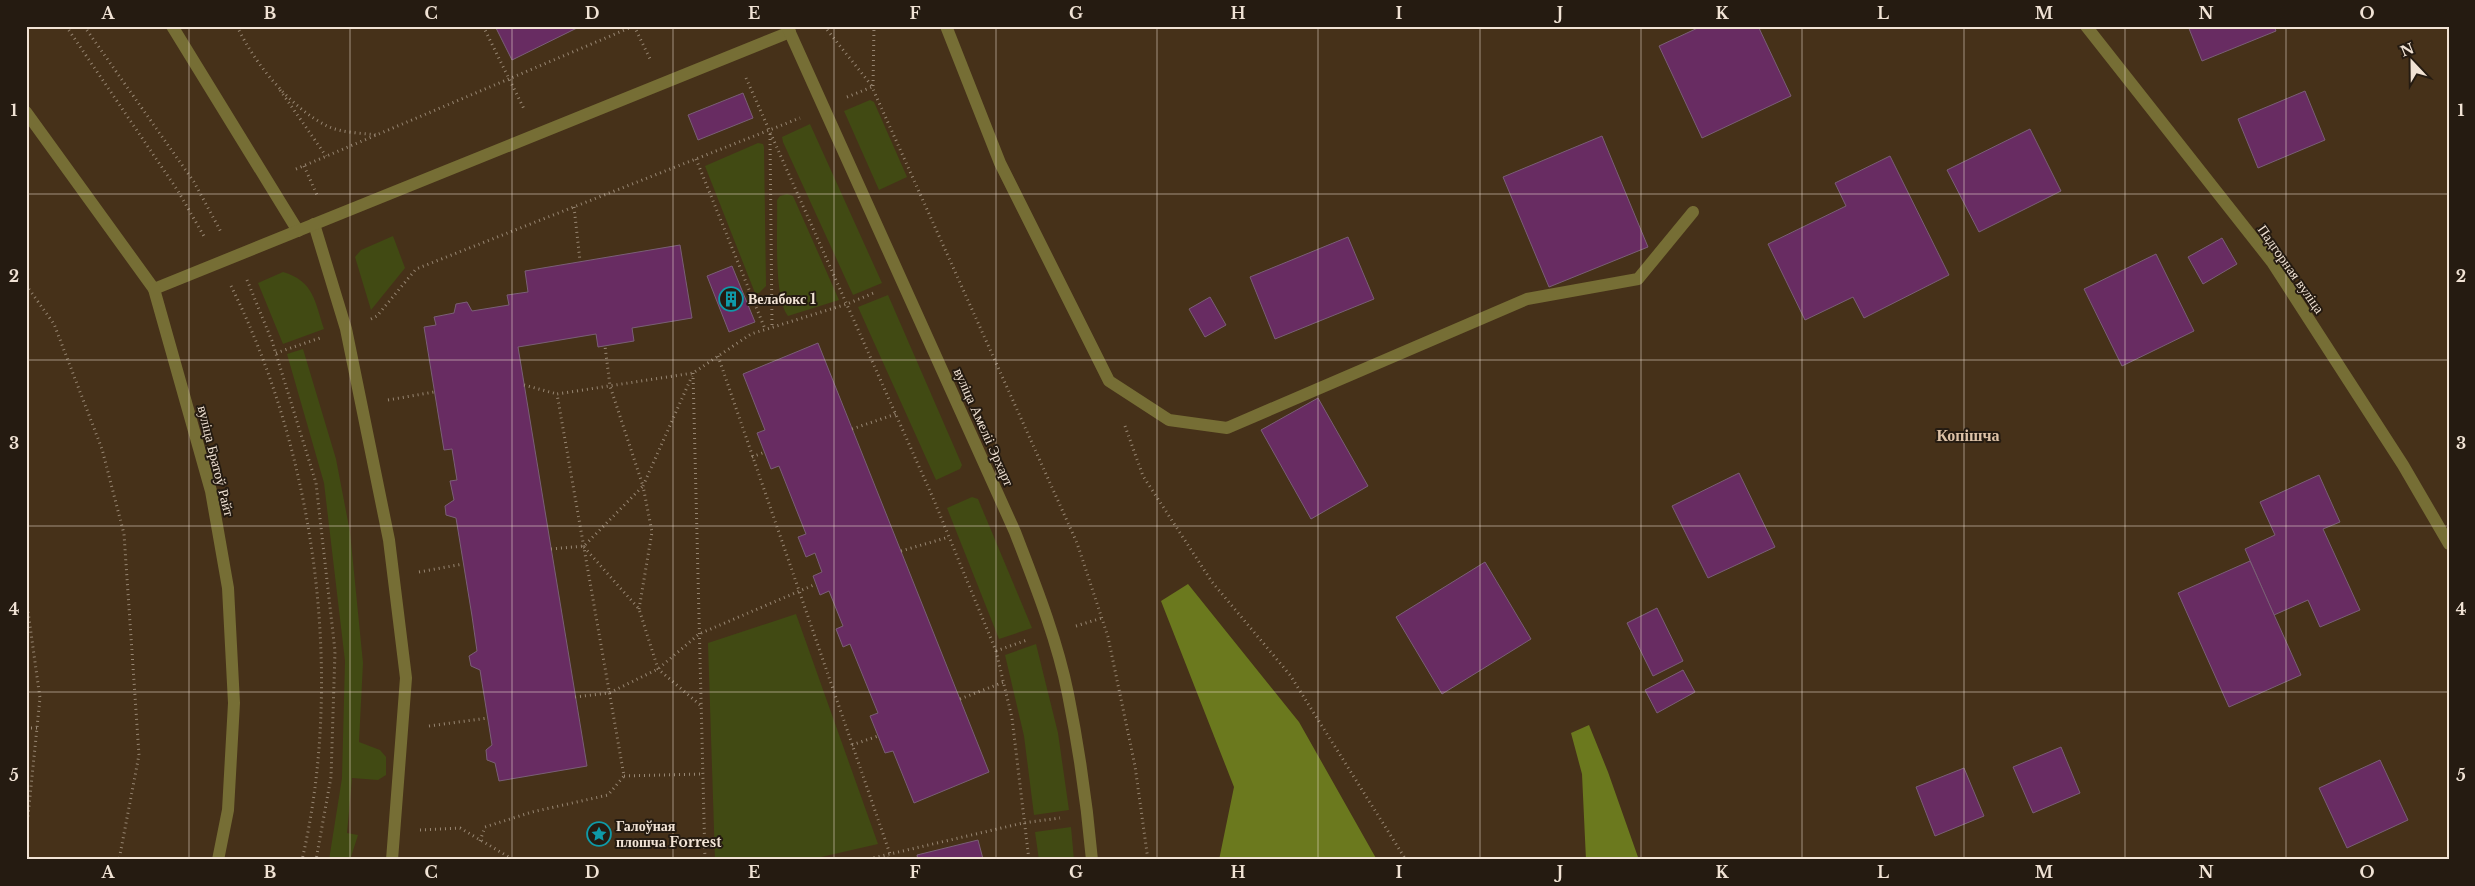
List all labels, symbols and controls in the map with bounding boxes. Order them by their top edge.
text: A [101,3,116,23]
text: B [264,3,277,23]
text: C [424,3,438,23]
text: D [585,3,599,23]
text: E [748,3,760,23]
text: F [909,3,921,23]
text: G [1069,3,1083,23]
text: H [1230,3,1246,23]
text: I [1396,3,1403,23]
text: J [1554,3,1563,23]
text: K [1715,3,1729,23]
text: L [1877,3,1889,23]
text: M [2035,3,2053,23]
text: N [2198,3,2214,23]
text: O [2359,3,2375,23]
north arrow [2388,38,2438,88]
text: N [2398,39,2417,61]
text: 1 [11,100,18,120]
text: 1 [2458,100,2465,120]
street label: Падгорная вуліца [2254,221,2329,317]
text: 2 [9,266,19,286]
text: 2 [2456,266,2466,286]
building icon: Велабокс 1 [718,286,744,312]
place label: Велабокс 1 [748,290,816,308]
street label: вуліца Амеліі Эрхарт [950,365,1018,489]
street label: вуліца Братоў Райт [194,404,238,518]
district label: Копішча [1937,425,2000,445]
text: 3 [9,433,19,453]
text: 3 [2456,433,2466,453]
text: 4 [9,599,19,619]
text: 4 [2456,599,2466,619]
text: 5 [9,765,19,785]
text: 5 [2456,765,2466,785]
place label: Галоўная плошча Forrest [616,817,722,851]
place icon: Галоўная плошча Forrest [586,821,612,847]
text: A [101,862,116,882]
text: B [264,862,277,882]
text: C [424,862,438,882]
text: D [585,862,599,882]
text: E [748,862,760,882]
text: F [909,862,921,882]
text: G [1069,862,1083,882]
text: H [1230,862,1246,882]
text: I [1396,862,1403,882]
text: J [1554,862,1563,882]
text: K [1715,862,1729,882]
text: L [1877,862,1889,882]
text: M [2035,862,2053,882]
text: N [2198,862,2214,882]
text: O [2359,862,2375,882]

